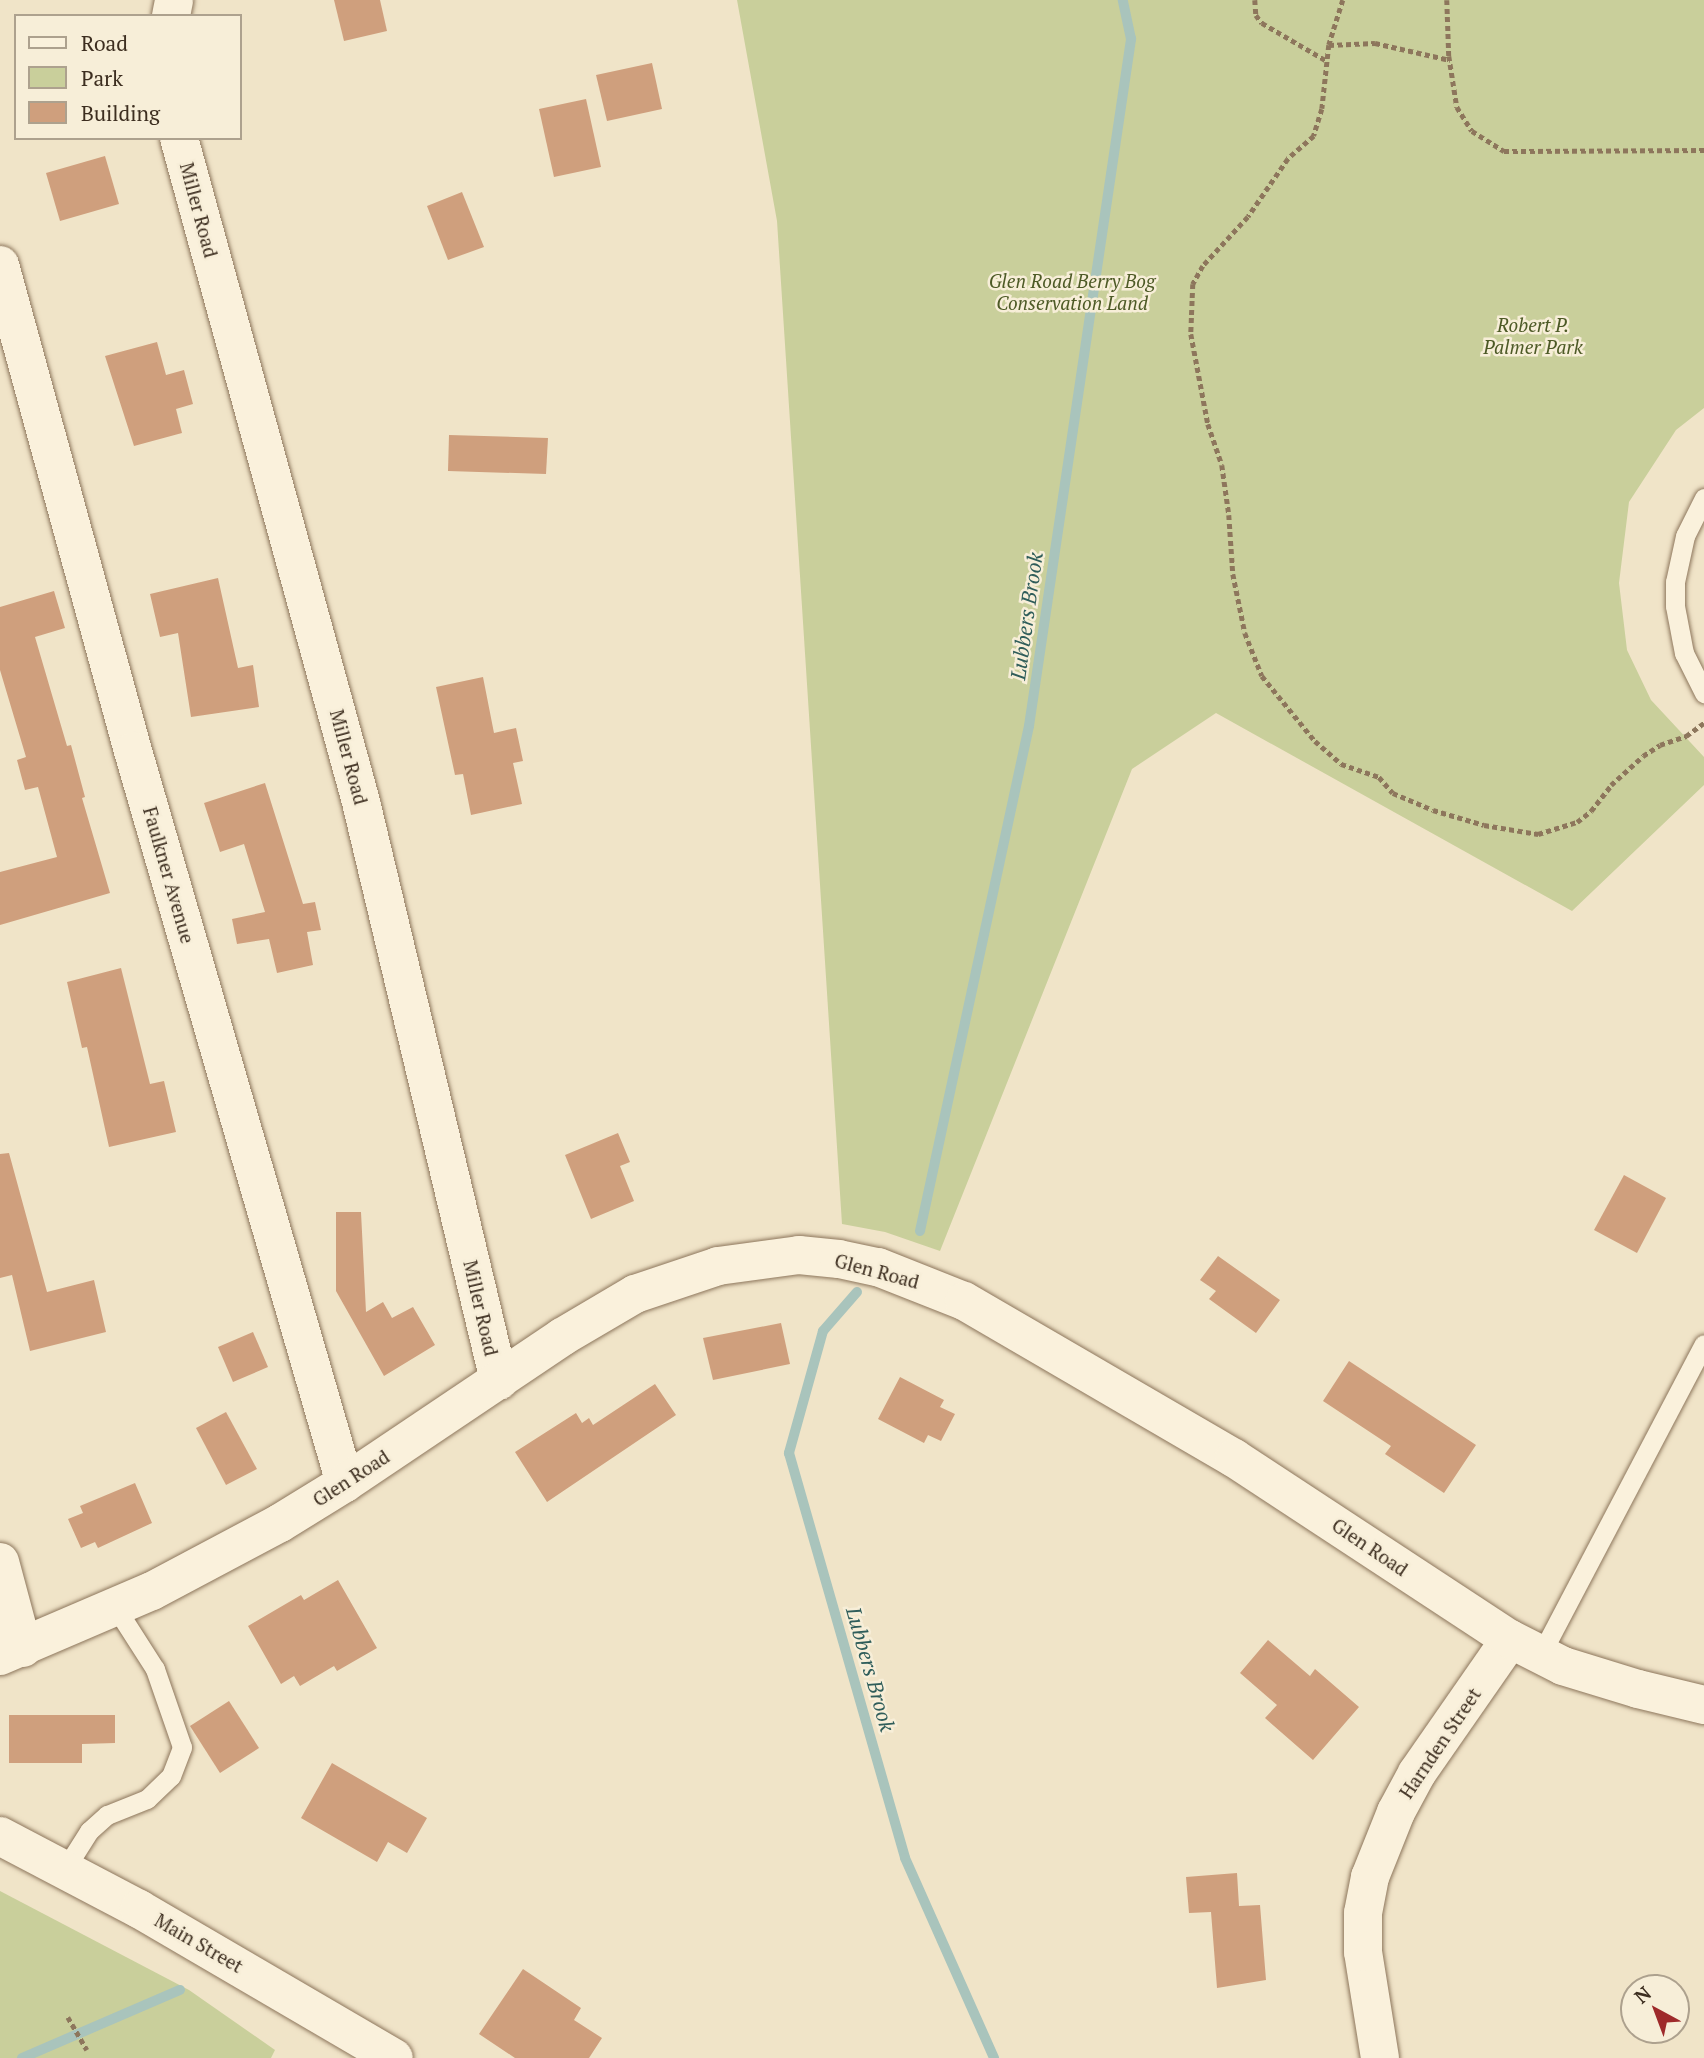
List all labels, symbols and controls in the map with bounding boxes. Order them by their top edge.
legend [14,14,242,140]
text: Road [81,29,128,57]
text: Park [81,64,123,92]
text: Building [81,99,160,127]
street label: Miller Road [175,160,223,260]
park label: Glen Road Berry Bog Conservation Land [989,270,1155,314]
park label: Robert P. Palmer Park [1483,314,1583,358]
water label: Lubbers Brook [1005,551,1047,681]
street label: Miller Road [325,707,373,807]
street label: Faulkner Avenue [139,804,199,946]
street label: Glen Road [832,1249,922,1293]
street label: Miller Road [459,1258,503,1358]
street label: Glen Road [308,1445,394,1511]
street label: Glen Road [1328,1513,1412,1581]
water label: Lubbers Brook [841,1604,901,1734]
street label: Harnden Street [1395,1683,1485,1803]
street label: Main Street [151,1909,247,1977]
north arrow [1620,1974,1690,2044]
text: N [1629,1980,1656,2008]

